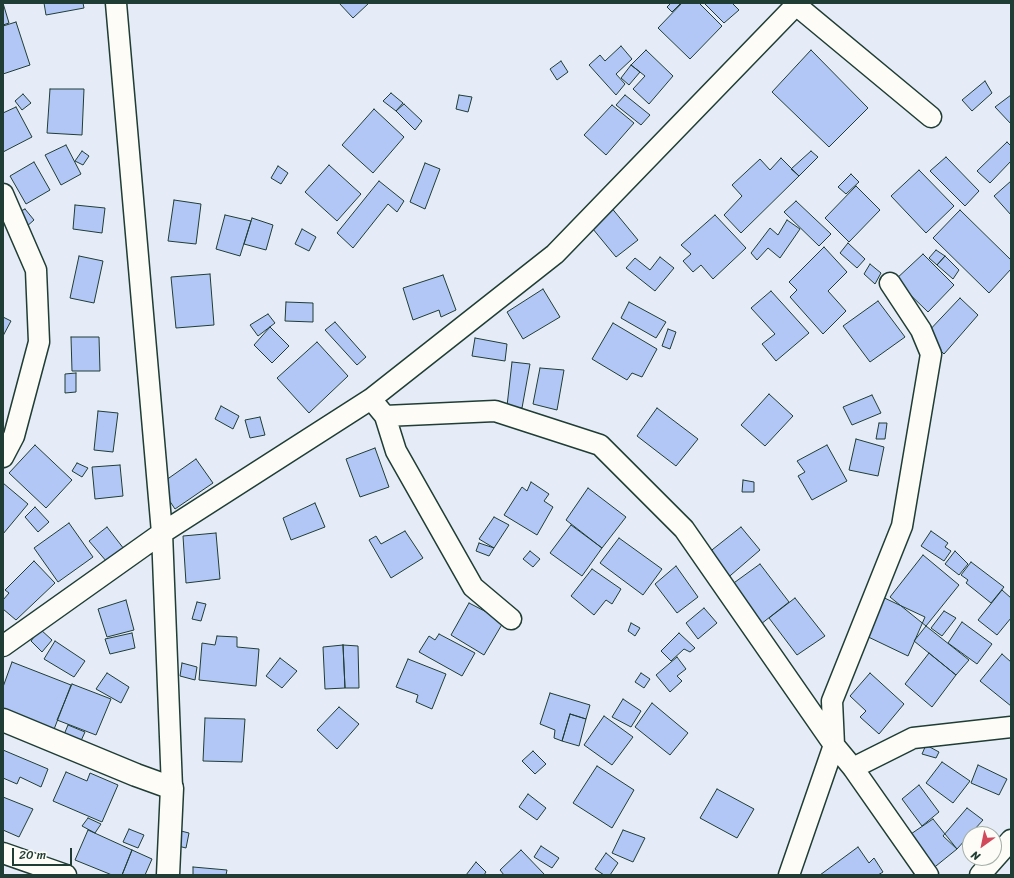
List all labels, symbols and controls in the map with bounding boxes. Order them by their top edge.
north arrow [962,826,1002,866]
scale bar [14,840,74,866]
text: 20 m [19,844,46,866]
text: N [967,846,984,866]

